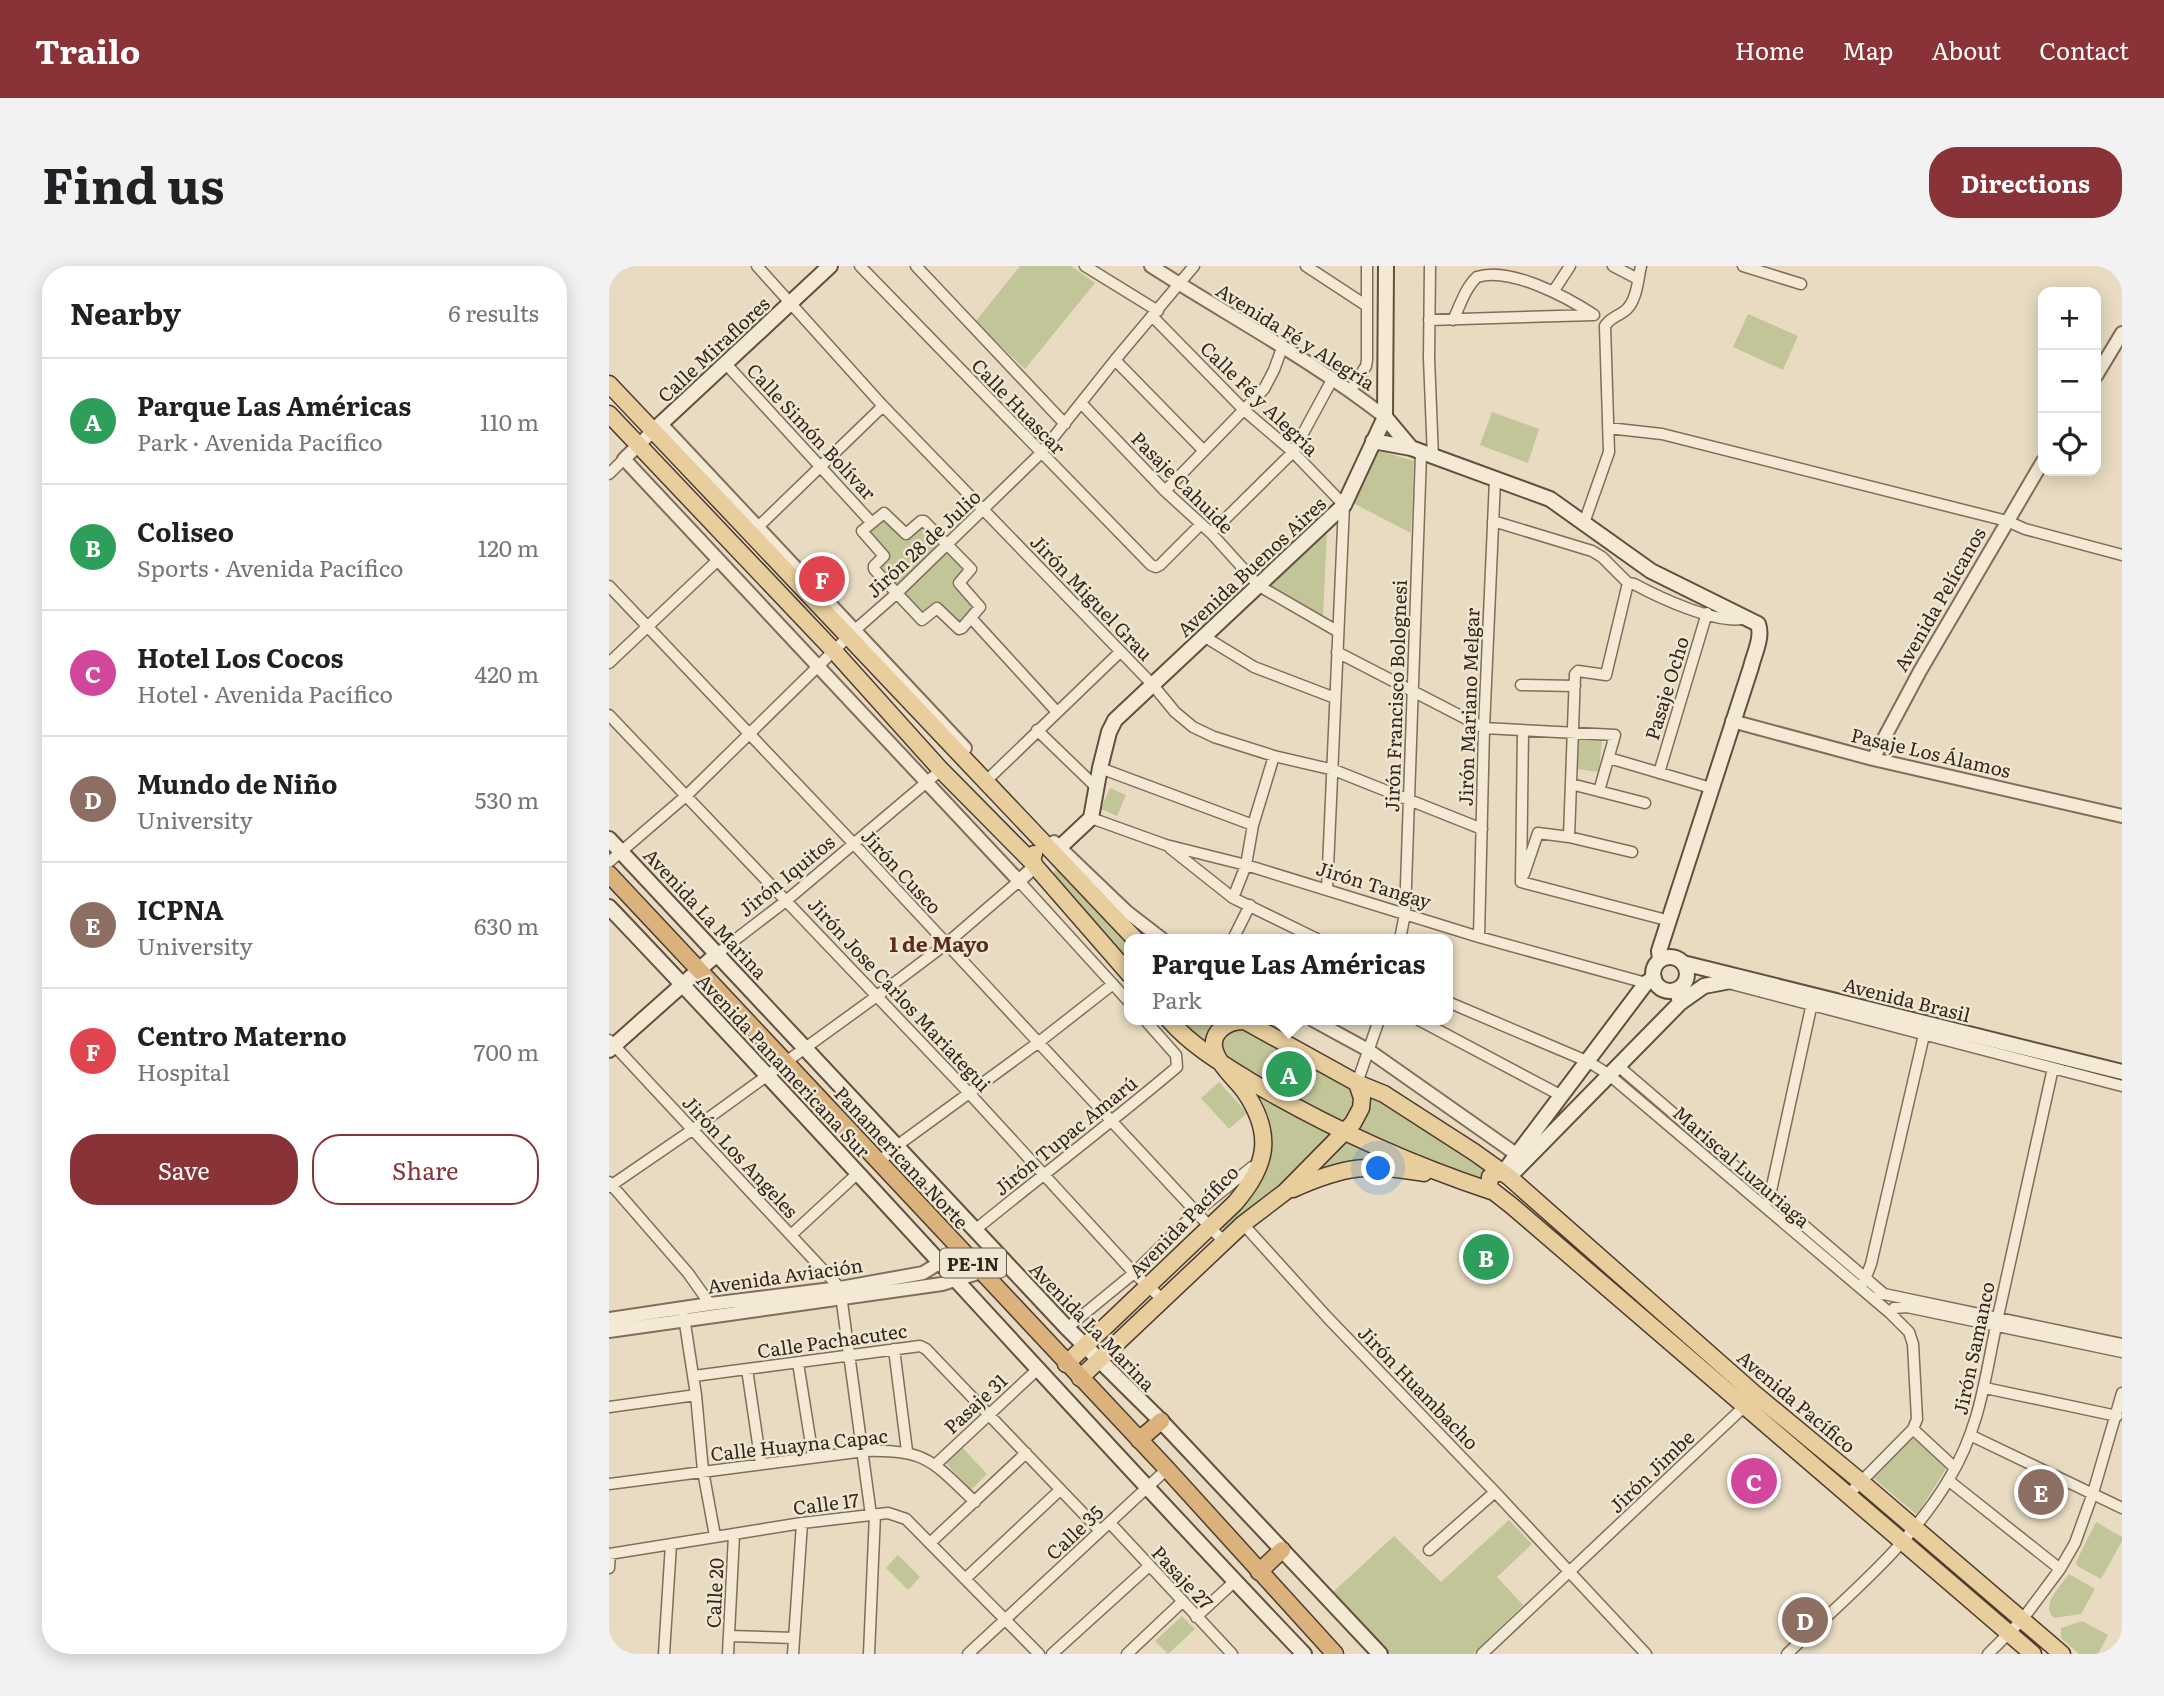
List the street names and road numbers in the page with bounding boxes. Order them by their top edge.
street label: Avenida Fé y Alegría [1211,276,1382,397]
street label: Calle Miraflores [651,289,776,408]
street label: Calle Fé y Alegría [1195,334,1326,462]
street label: Calle Huascar [966,352,1072,460]
street label: Calle Simón Bolívar [741,356,883,506]
street label: Pasaje Cahuide [1125,424,1241,540]
street label: Jirón 28 de Julio [859,482,987,604]
street label: Avenida Buenos Aires [1170,489,1332,643]
street label: Avenida Pelícanos [1886,521,1992,676]
street label: Jirón Miguel Grau [1024,528,1160,666]
street label: Jirón Francisco Bolognesi [1377,579,1413,813]
street label: Jirón Mariano Melgar [1451,607,1485,807]
street label: Pasaje Ocho [1637,633,1695,743]
street label: Pasaje Los Álamos [1848,720,2014,784]
street label: Jirón Cusco [855,822,949,920]
street label: Jirón Iquitos [732,827,840,923]
street label: Avenida La Marina [638,841,775,985]
street label: Jirón Tangay [1313,853,1435,915]
street label: Jirón Jose Carlos Mariategui [802,890,998,1098]
street label: Avenida Panamericana Sur [691,967,877,1163]
street label: Avenida Brasil [1840,970,1974,1028]
street label: Jirón Tupac Amarú [987,1068,1143,1202]
street label: Panamericana Norte [828,1079,976,1235]
street label: Jirón Los Angeles [677,1088,806,1224]
street label: Mariscal Luzuriaga [1667,1098,1817,1234]
street label: Avenida Pacífico [1122,1158,1244,1284]
road number: PE-1N [940,1248,1006,1278]
street label: Avenida Aviación [706,1250,864,1300]
street label: Avenida La Marina [1024,1255,1163,1398]
street label: Jirón Samanco [1945,1279,2001,1417]
street label: Calle Pachacutec [755,1316,909,1364]
street label: Jirón Huambacho [1352,1319,1486,1455]
street label: Avenida Pacífico [1732,1343,1862,1459]
street label: Pasaje 31 [937,1366,1013,1440]
street label: Calle Huayna Capac [709,1421,889,1467]
street label: Jirón Jimbe [1602,1423,1700,1519]
street label: Calle 17 [791,1485,861,1521]
street label: Calle 35 [1039,1498,1109,1566]
street label: Pasaje 27 [1146,1539,1220,1616]
street label: Calle 20 [698,1557,730,1629]

